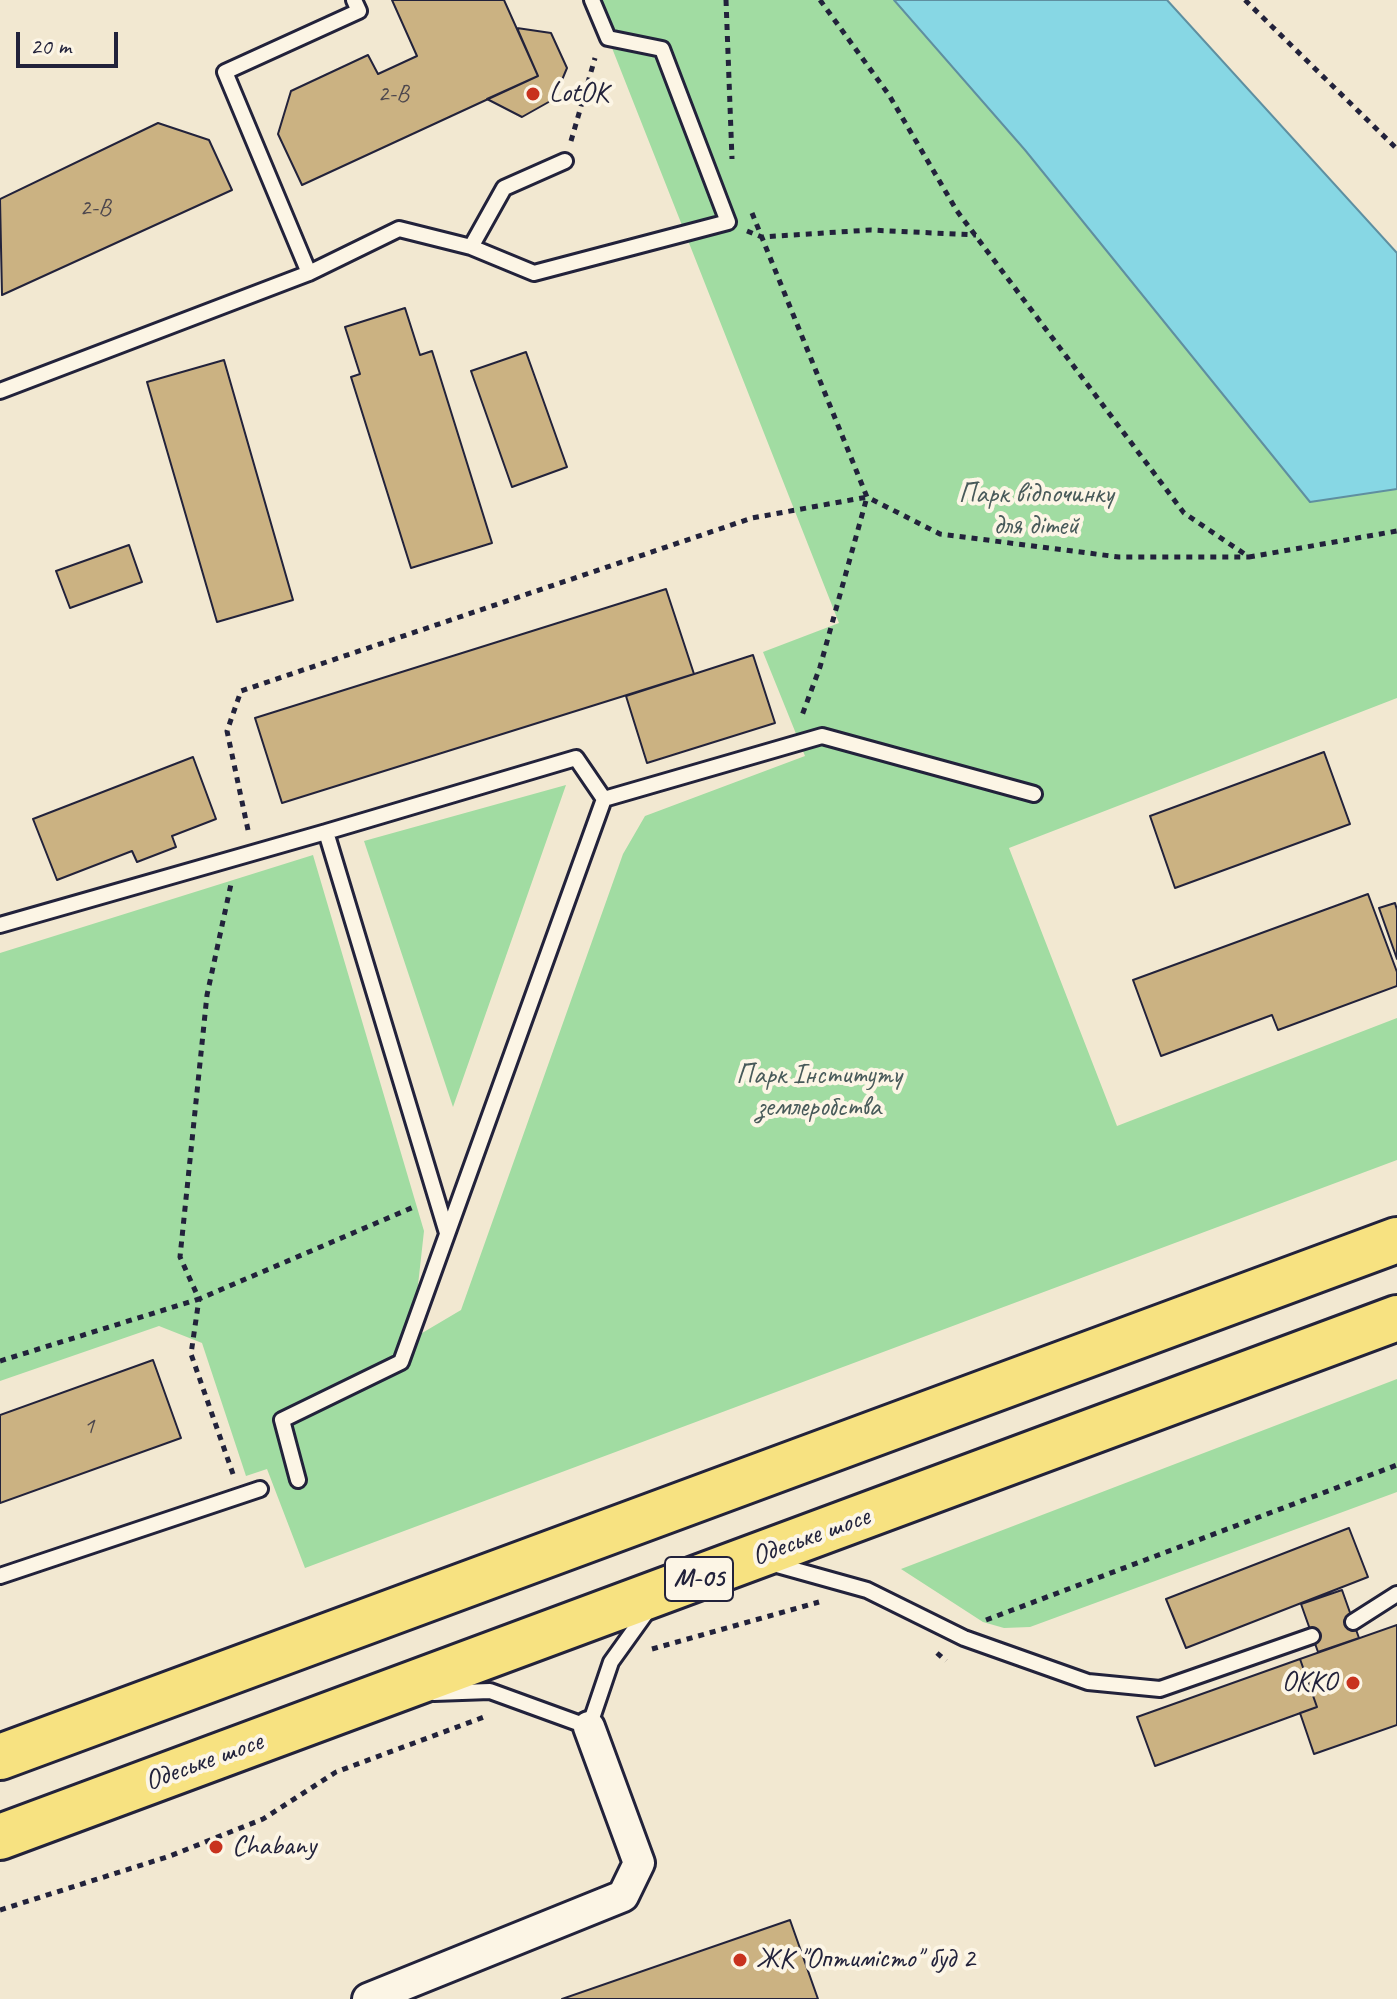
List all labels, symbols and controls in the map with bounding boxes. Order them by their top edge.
scale bar [20,16,122,66]
text: 20 m [30,31,71,61]
place label: LotOK [549,77,608,111]
house number: 2-В [378,81,408,109]
marker: LotOK [524,85,542,103]
house number: 2-В [80,195,110,223]
park label: Парк відпочинку для дітей [958,478,1114,544]
park label: Парк Інституту землеробства [736,1059,902,1125]
house number: 1 [84,1413,94,1441]
street label: Одеське шосе [748,1500,874,1574]
road number: М-05 [665,1557,733,1601]
place label: OKKO [1282,1666,1337,1700]
marker: OKKO [1344,1674,1362,1692]
street label: Одеське шосе [141,1725,267,1799]
place label: Chabany [232,1830,316,1864]
marker: Chabany [207,1838,225,1856]
place label: ЖК "Оптимісто" буд 2 [756,1943,975,1977]
marker: ЖК "Оптимісто" буд 2 [731,1951,749,1969]

